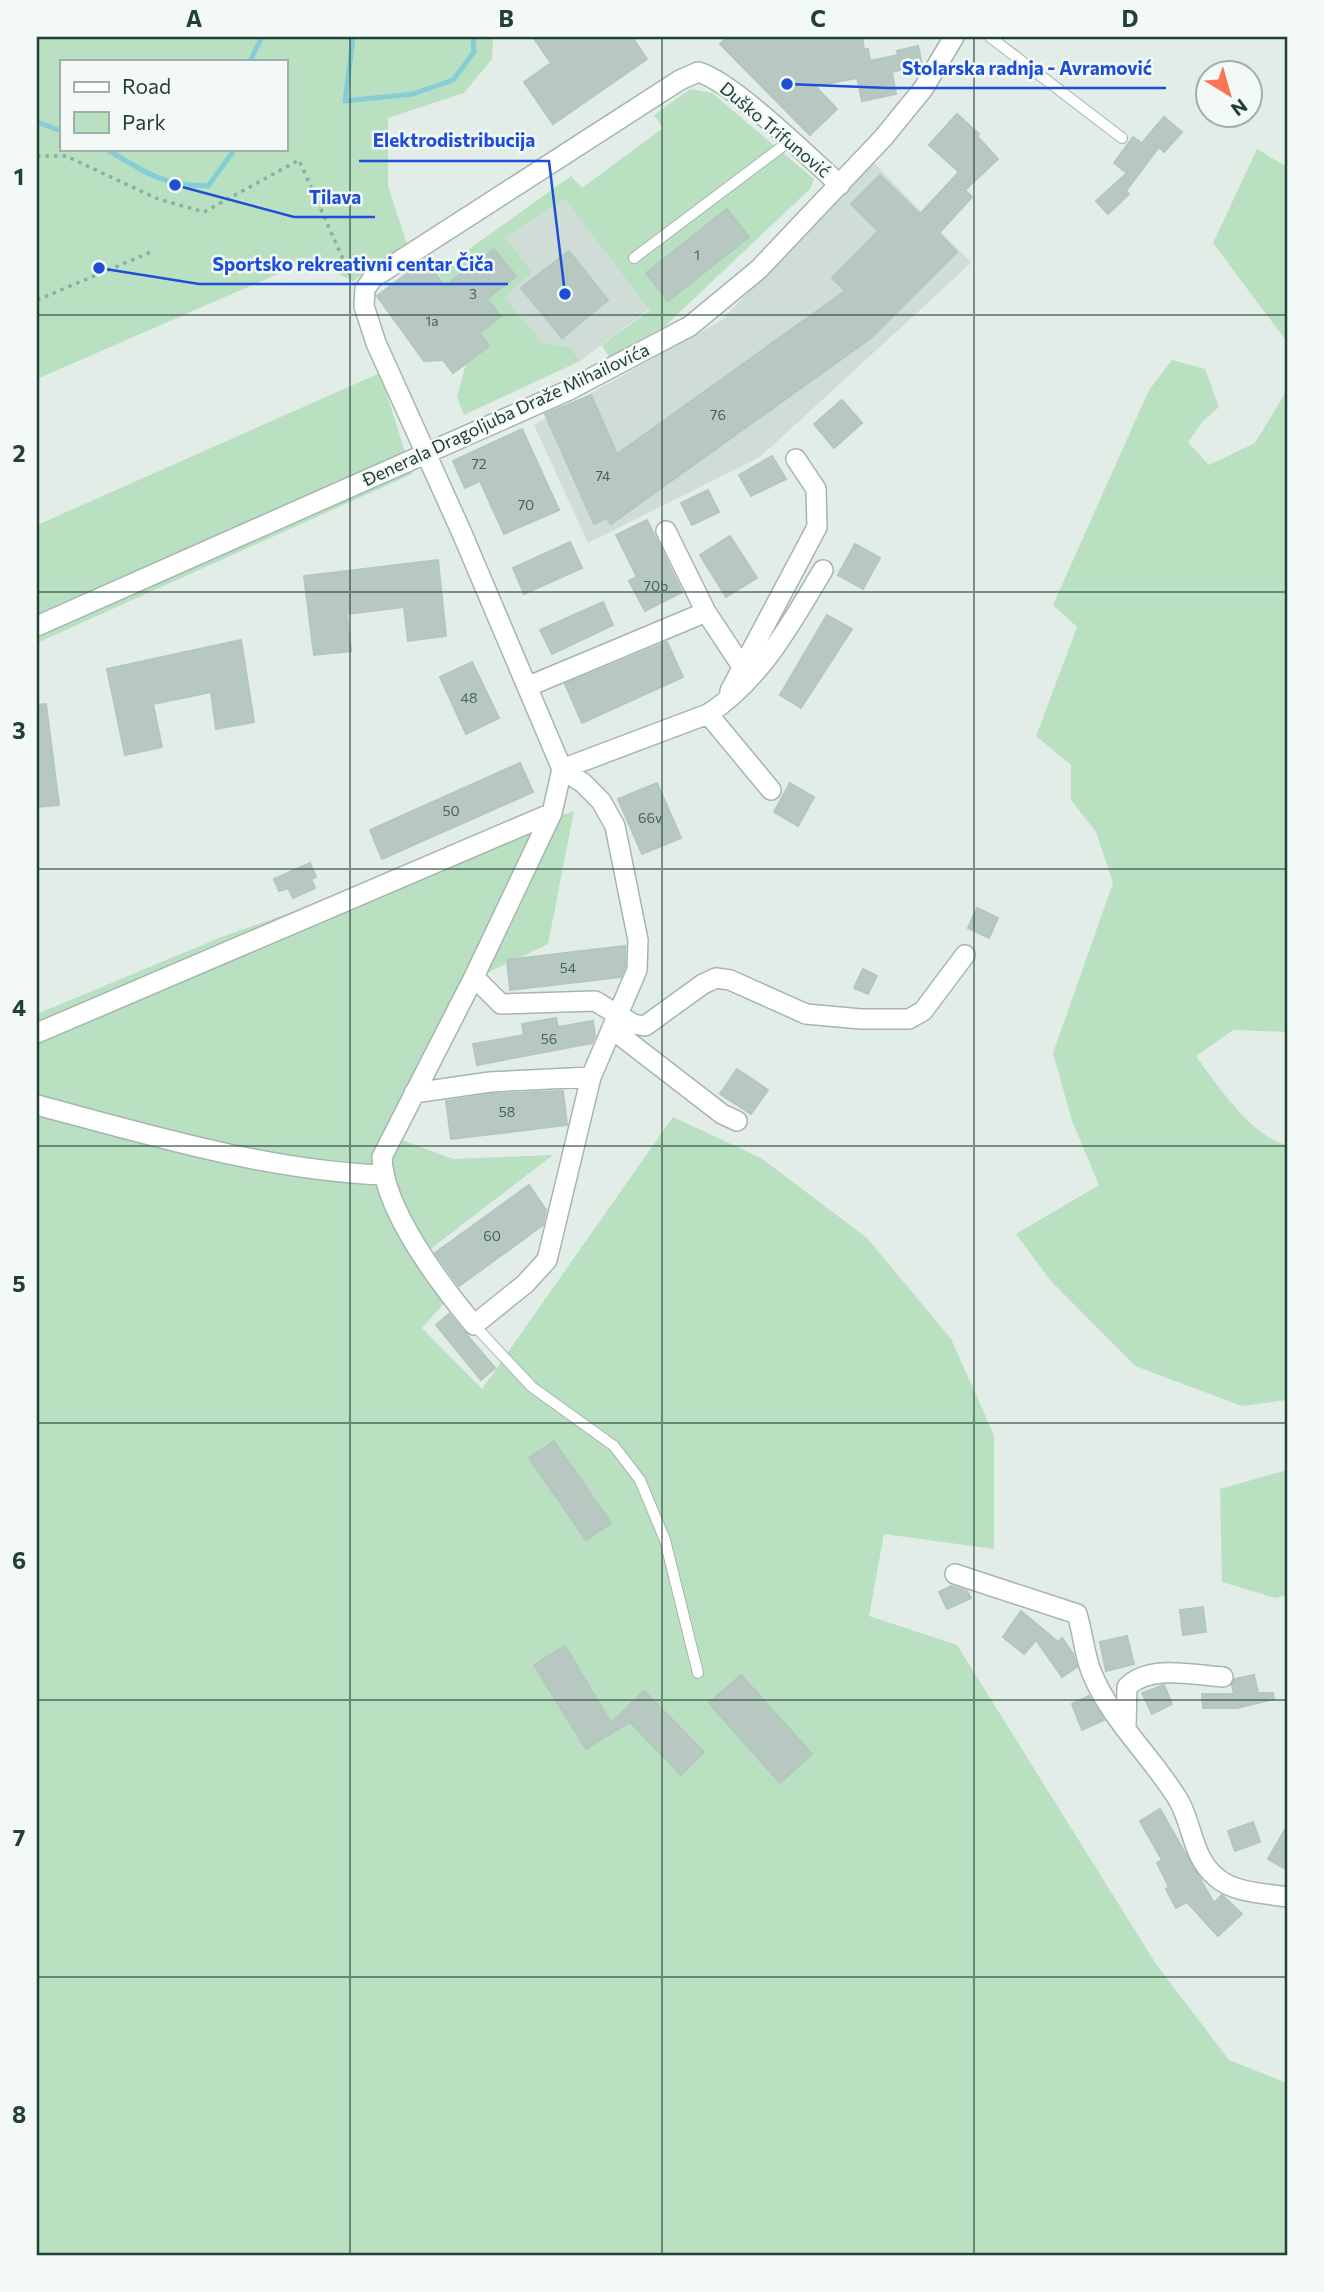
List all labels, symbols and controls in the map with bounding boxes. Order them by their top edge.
text: A [186,4,203,32]
text: B [498,4,514,32]
text: C [810,4,826,32]
text: D [1122,4,1139,32]
callout: Stolarska radnja - Avramović [888,48,1166,88]
text: Stolarska radnja - Avramović [902,56,1152,79]
legend [60,60,287,150]
north arrow [1194,60,1264,130]
text: Road [122,73,171,98]
street label: Duško Trifunović [716,77,835,182]
text: N [1227,94,1252,121]
text: Park [122,109,166,134]
callout: Elektrodistribucija [359,121,549,161]
text: Elektrodistribucija [373,128,535,151]
text: 1 [14,162,24,190]
callout: Tilava [294,177,375,217]
text: Tilava [309,185,361,208]
callout: Sportsko rekreativni centar Čiča [199,244,508,284]
house number: 1 [694,246,700,263]
text: Sportsko rekreativni centar Čiča [213,252,493,275]
house number: 3 [469,285,477,302]
house number: 1a [425,312,439,329]
street label: Đenerala Dragoljuba Draže Mihailovića [358,338,653,491]
house number: 76 [710,406,726,423]
text: 2 [12,439,26,467]
house number: 72 [471,455,487,472]
house number: 74 [596,467,611,484]
house number: 70 [518,496,534,513]
house number: 70b [644,577,668,594]
house number: 48 [461,689,477,706]
text: 3 [12,716,26,744]
house number: 50 [442,802,460,819]
house number: 66v [638,809,662,826]
house number: 54 [560,959,577,976]
text: 4 [12,993,26,1021]
house number: 56 [541,1030,557,1047]
house number: 58 [499,1103,515,1120]
house number: 60 [483,1227,501,1244]
text: 5 [12,1269,26,1297]
text: 6 [12,1546,26,1574]
text: 7 [13,1823,25,1851]
text: 8 [12,2100,26,2128]

